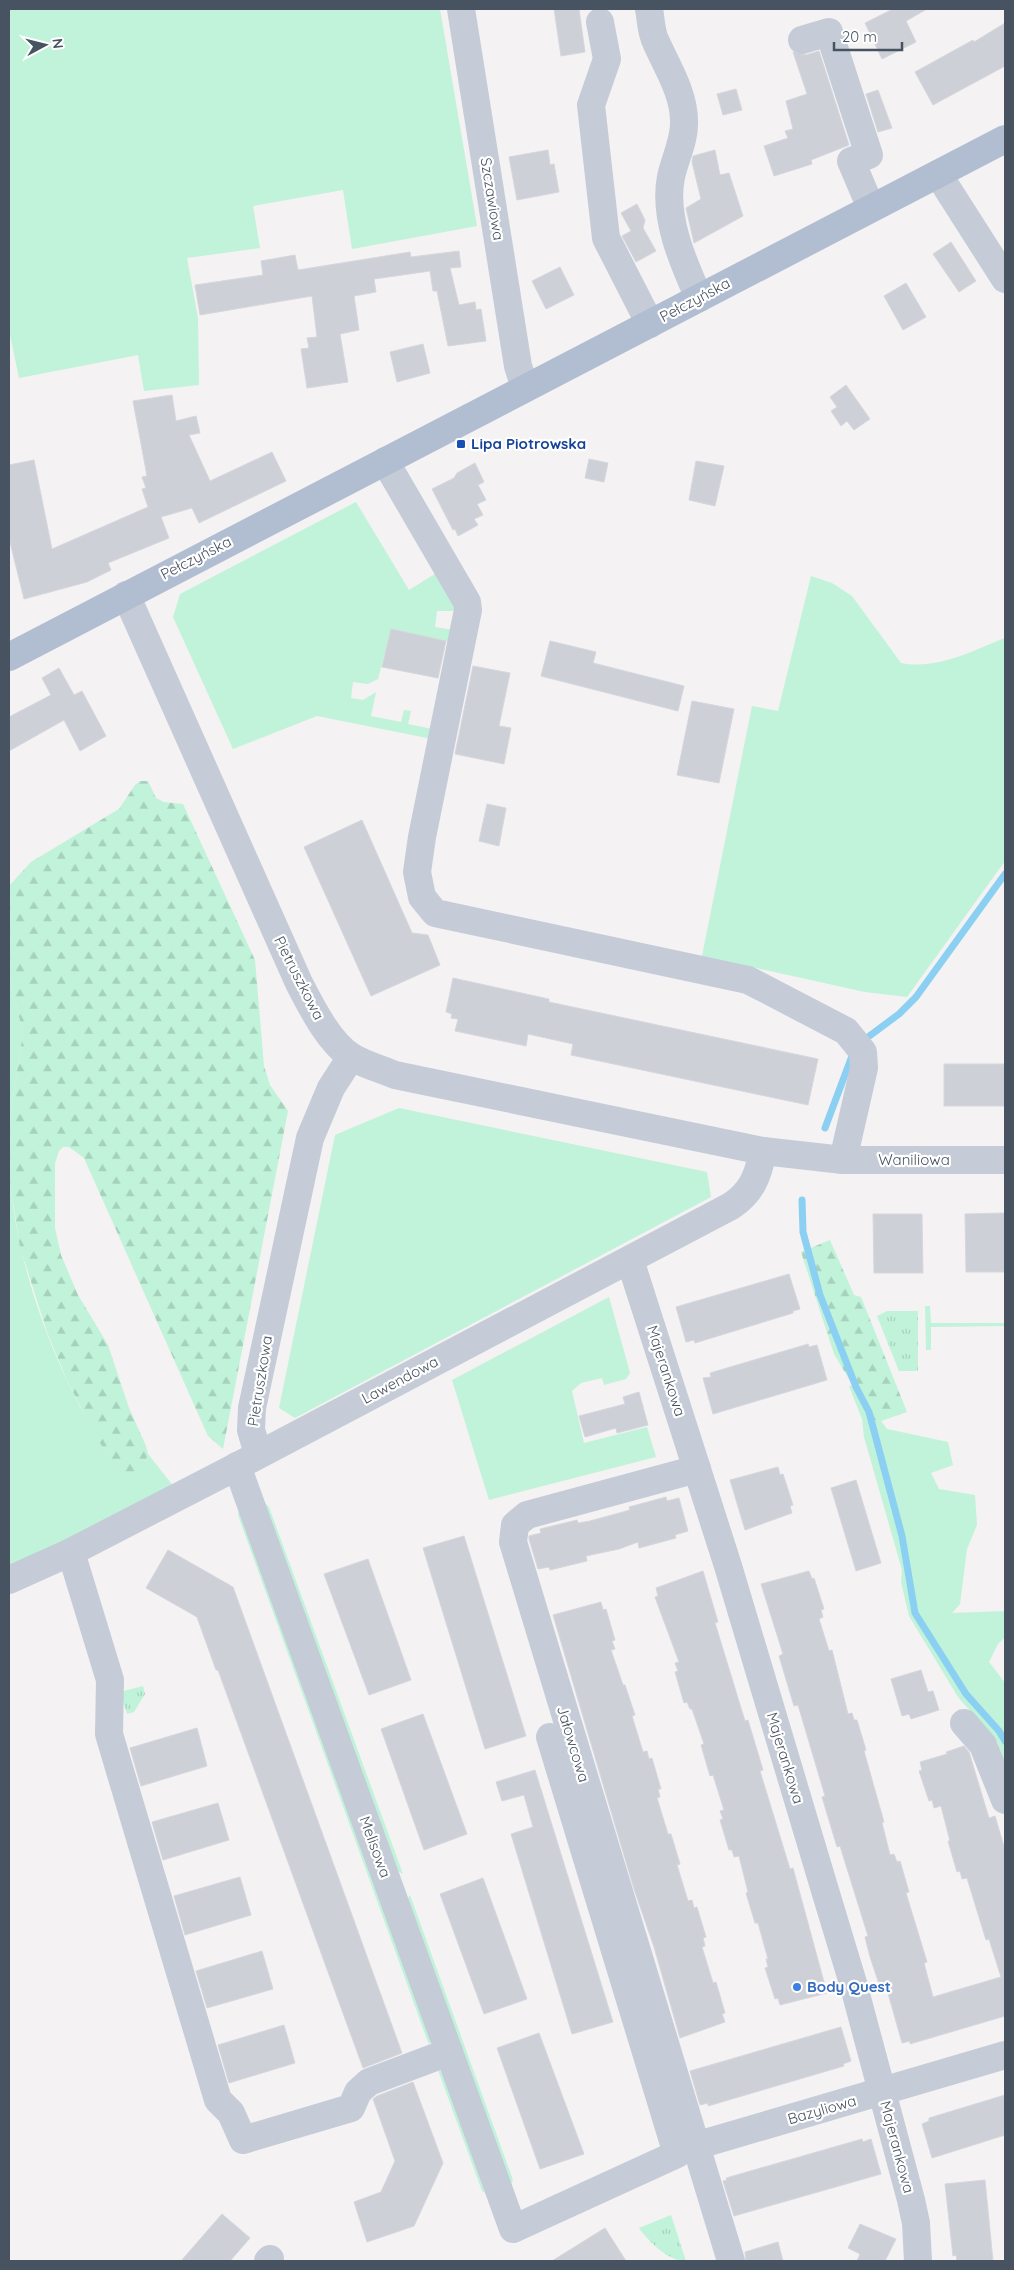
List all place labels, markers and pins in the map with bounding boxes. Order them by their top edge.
place label: Lipa Piotrowska [471,434,586,453]
marker: Lipa Piotrowska [455,438,467,450]
place label: Body Quest [807,1977,891,1996]
marker: Body Quest [791,1981,803,1993]

